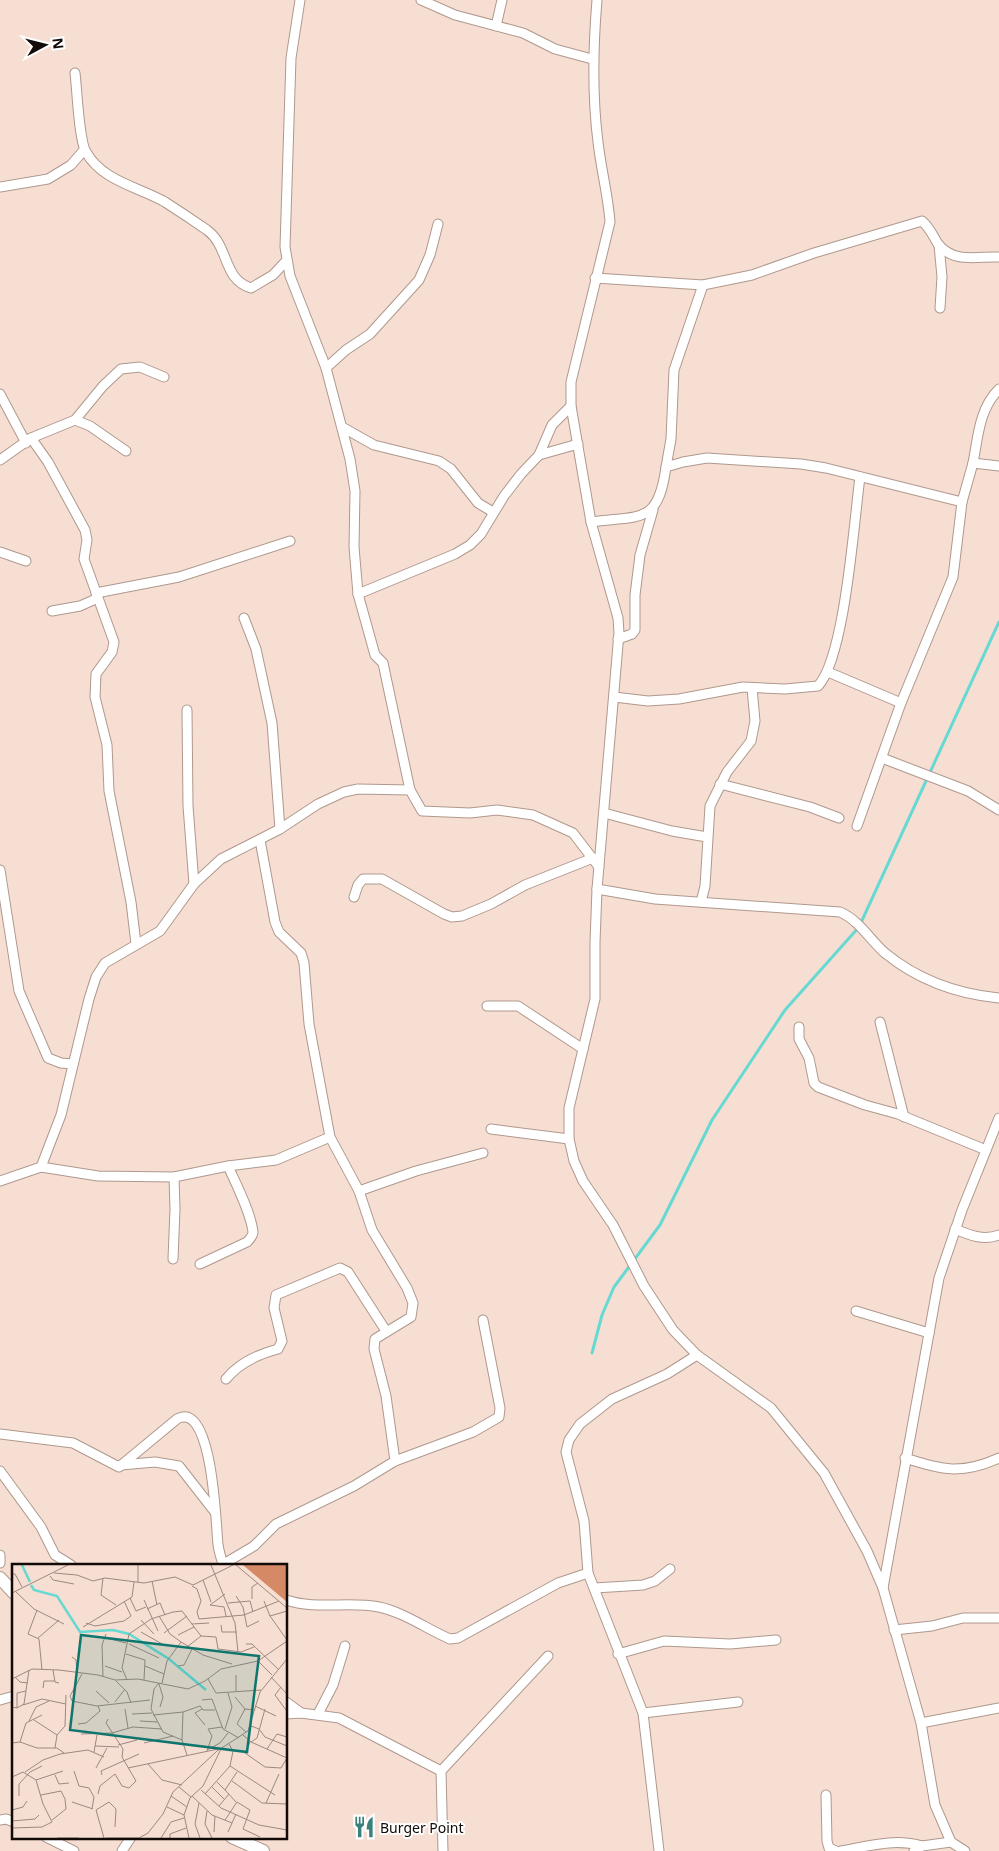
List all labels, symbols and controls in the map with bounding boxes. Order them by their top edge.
north arrow [20,20,70,70]
text: N [48,37,69,50]
inset map [12,1564,288,1838]
restaurant icon: Burger Point [351,1814,377,1840]
place label: Burger Point [380,1818,464,1837]

